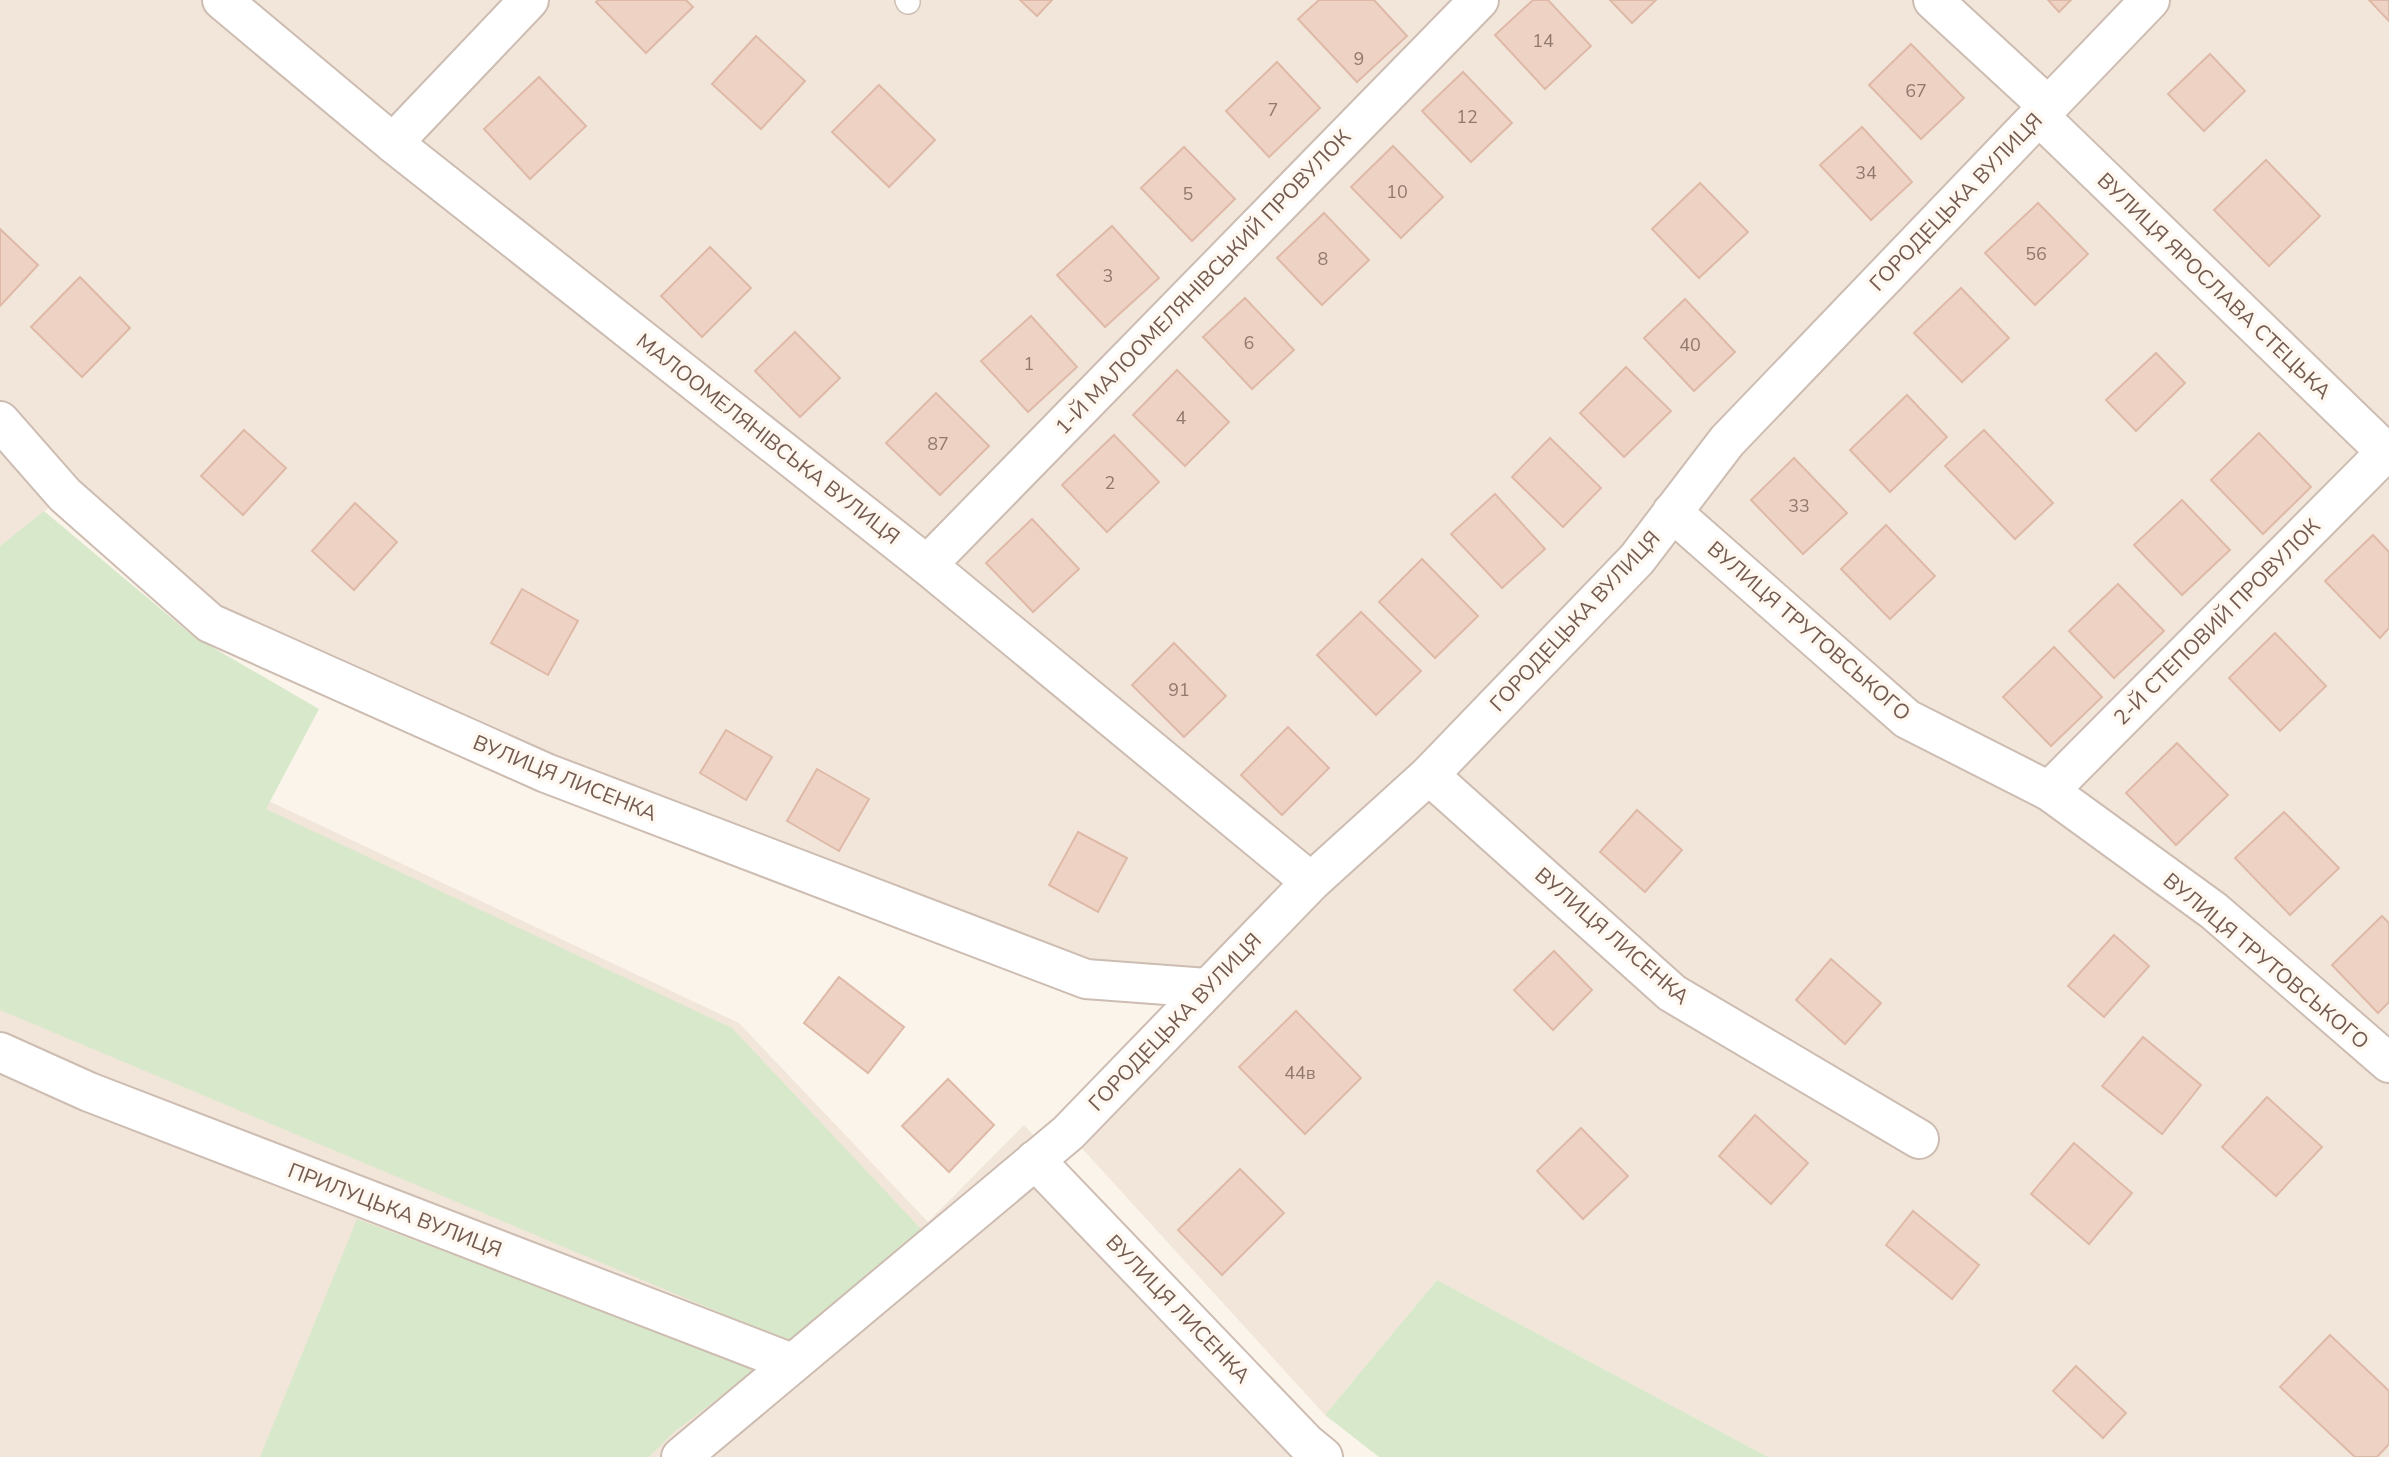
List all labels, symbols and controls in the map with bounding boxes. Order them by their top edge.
house number: 14 [1532,29,1554,53]
house number: 9 [1354,47,1364,71]
house number: 67 [1905,79,1927,103]
house number: 7 [1268,98,1278,122]
house number: 12 [1456,105,1478,129]
street label: ГОРОДЕЦЬКА ВУЛИЦЯ [1863,107,2049,297]
street label: 1-Й МАЛООМЕЛЯНІВСЬКИЙ ПРОВУЛОК [1049,123,1357,441]
house number: 34 [1855,161,1877,185]
street label: ВУЛИЦЯ ЯРОСЛАВА СТЕЦЬКА [2091,167,2337,405]
house number: 10 [1386,180,1408,204]
house number: 5 [1183,182,1193,206]
house number: 56 [2025,242,2047,266]
house number: 8 [1318,247,1328,271]
house number: 3 [1103,264,1113,288]
street label: МАЛООМЕЛЯНІВСЬКА ВУЛИЦЯ [631,327,905,551]
house number: 6 [1244,331,1254,355]
house number: 40 [1679,333,1701,357]
house number: 1 [1024,352,1034,376]
house number: 4 [1176,406,1187,430]
house number: 87 [927,432,949,456]
house number: 2 [1105,471,1115,495]
house number: 33 [1788,494,1810,518]
street label: 2-Й СТЕПОВИЙ ПРОВУЛОК [2108,512,2327,731]
street label: ГОРОДЕЦЬКА ВУЛИЦЯ [1484,525,1666,717]
street label: ВУЛИЦЯ ТРУТОВСЬКОГО [1702,535,1916,727]
house number: 91 [1168,678,1190,702]
street label: ВУЛИЦЯ ЛИСЕНКА [469,728,661,828]
street label: ВУЛИЦЯ ЛИСЕНКА [1529,861,1695,1011]
street label: ВУЛИЦЯ ТРУТОВСЬКОГО [2157,867,2375,1055]
street label: ГОРОДЕЦЬКА ВУЛИЦЯ [1082,927,1268,1117]
house number: 44в [1284,1061,1316,1085]
street label: ПРИЛУЦЬКА ВУЛИЦЯ [284,1156,506,1264]
street label: ВУЛИЦЯ ЛИСЕНКА [1100,1229,1256,1389]

